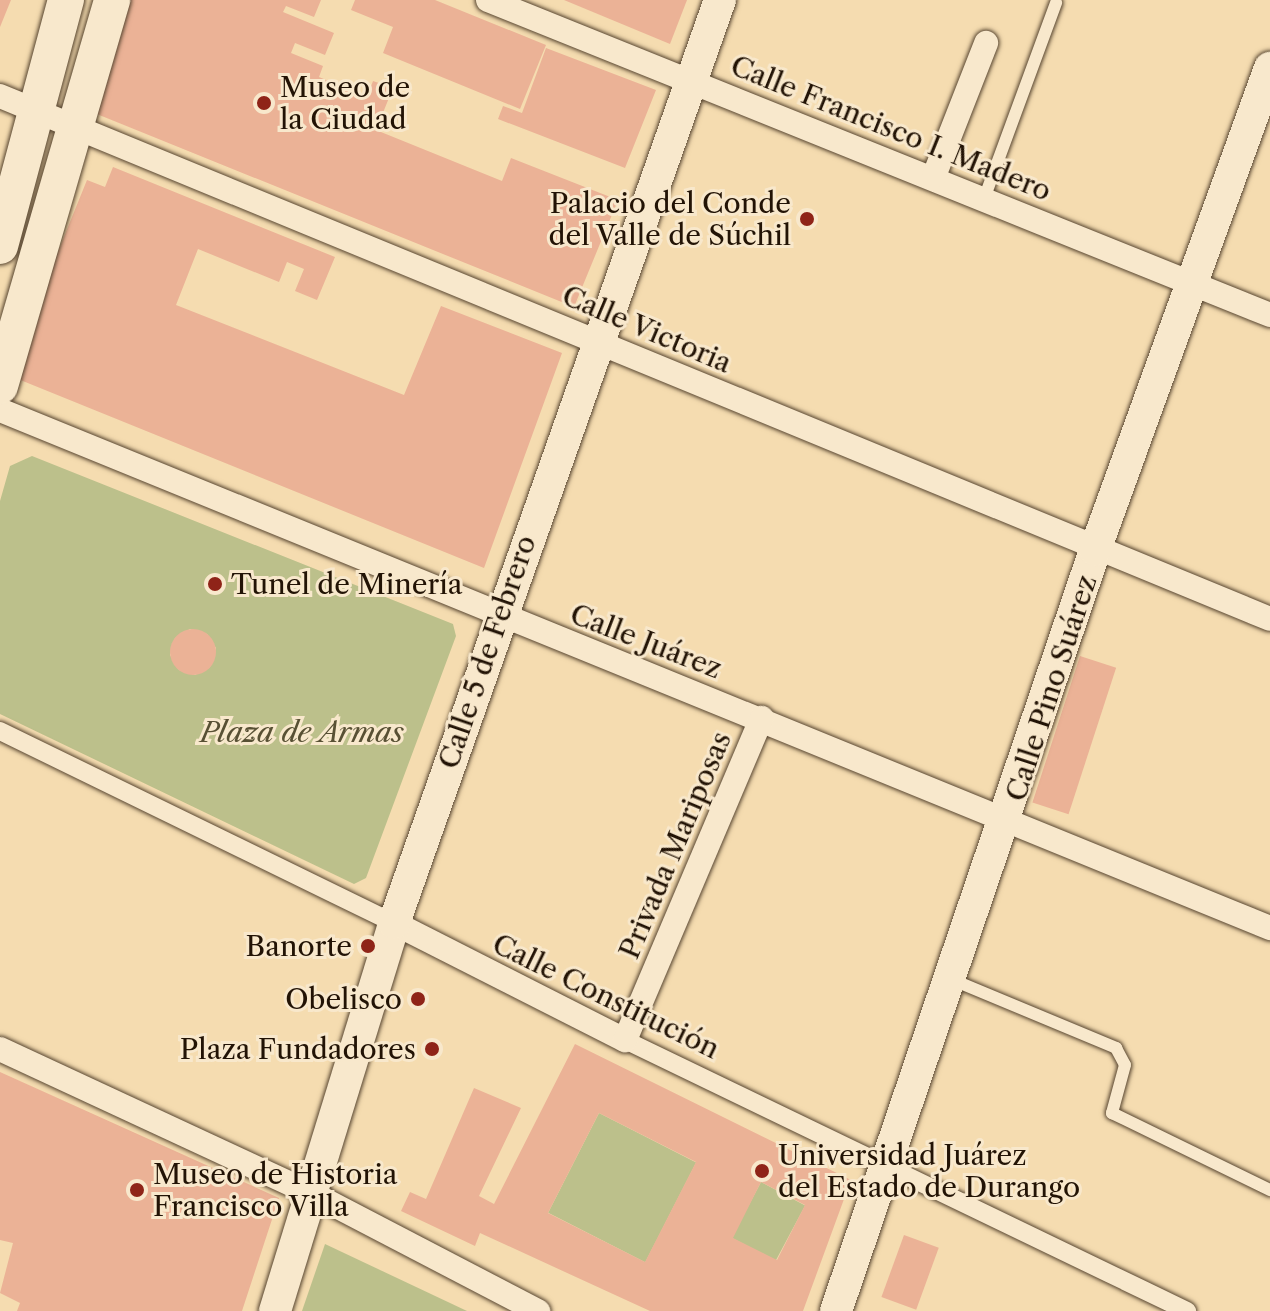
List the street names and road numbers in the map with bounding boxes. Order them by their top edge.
street label: Calle Francisco I. Madero [726,48,1056,208]
street label: Calle Victoria [557,278,737,380]
street label: Calle 5 de Febrero [431,531,543,773]
street label: Calle Pino Suárez [999,571,1103,805]
street label: Calle Juárez [566,597,726,685]
street label: Privada Mariposas [612,726,738,964]
street label: Calle Constitución [487,927,725,1065]

